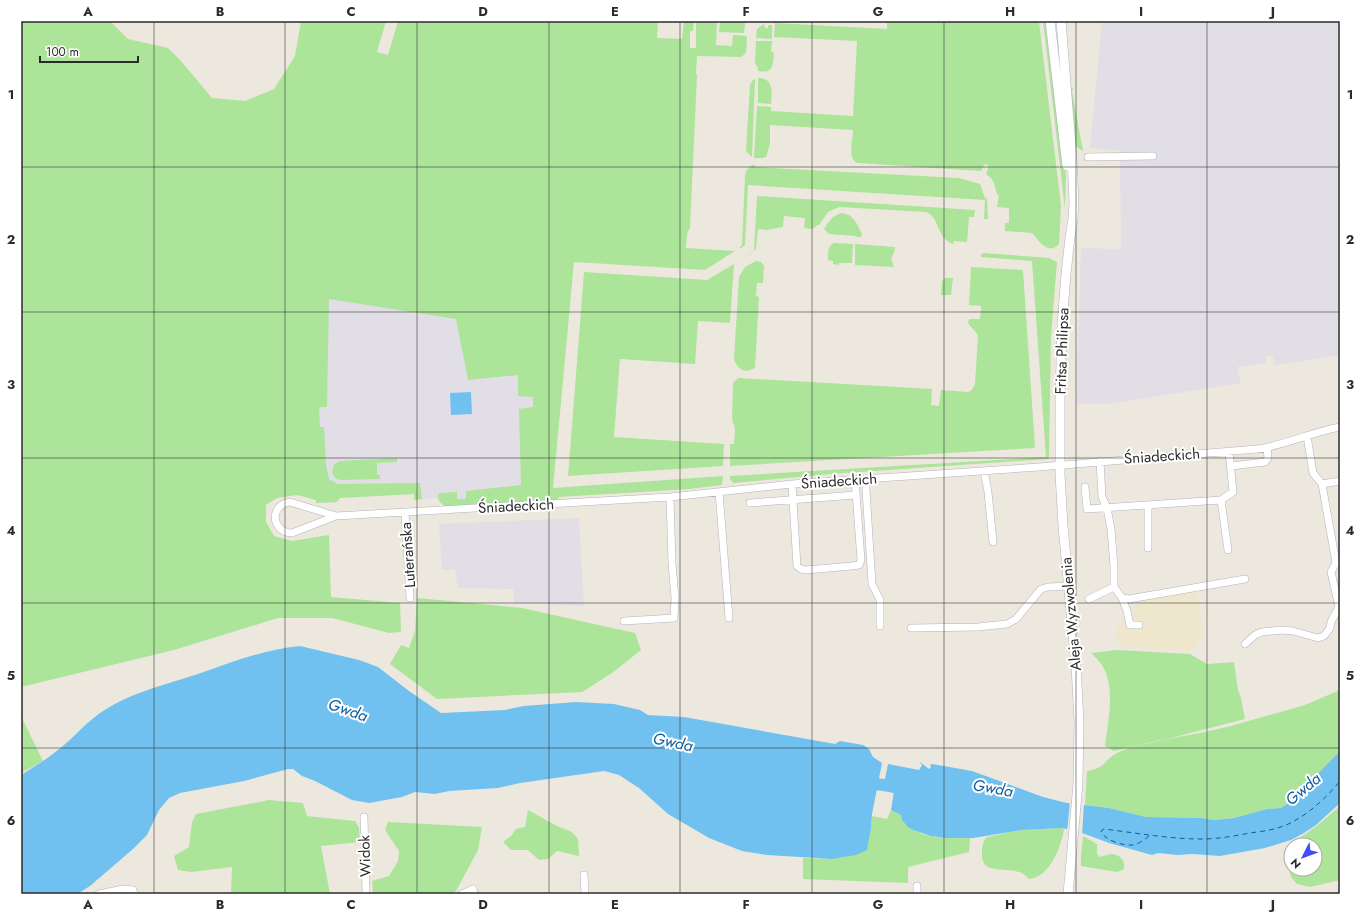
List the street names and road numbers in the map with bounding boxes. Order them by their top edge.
street label: Fritsa Philipsa [1049,307,1075,395]
street label: Śniadeckich [1123,442,1201,470]
street label: Śniadeckich [800,467,878,495]
street label: Śniadeckich [477,493,555,519]
street label: Luterańska [395,521,421,589]
street label: Aleja Wyzwolenia [1055,556,1087,672]
street label: Widok [353,834,377,877]

